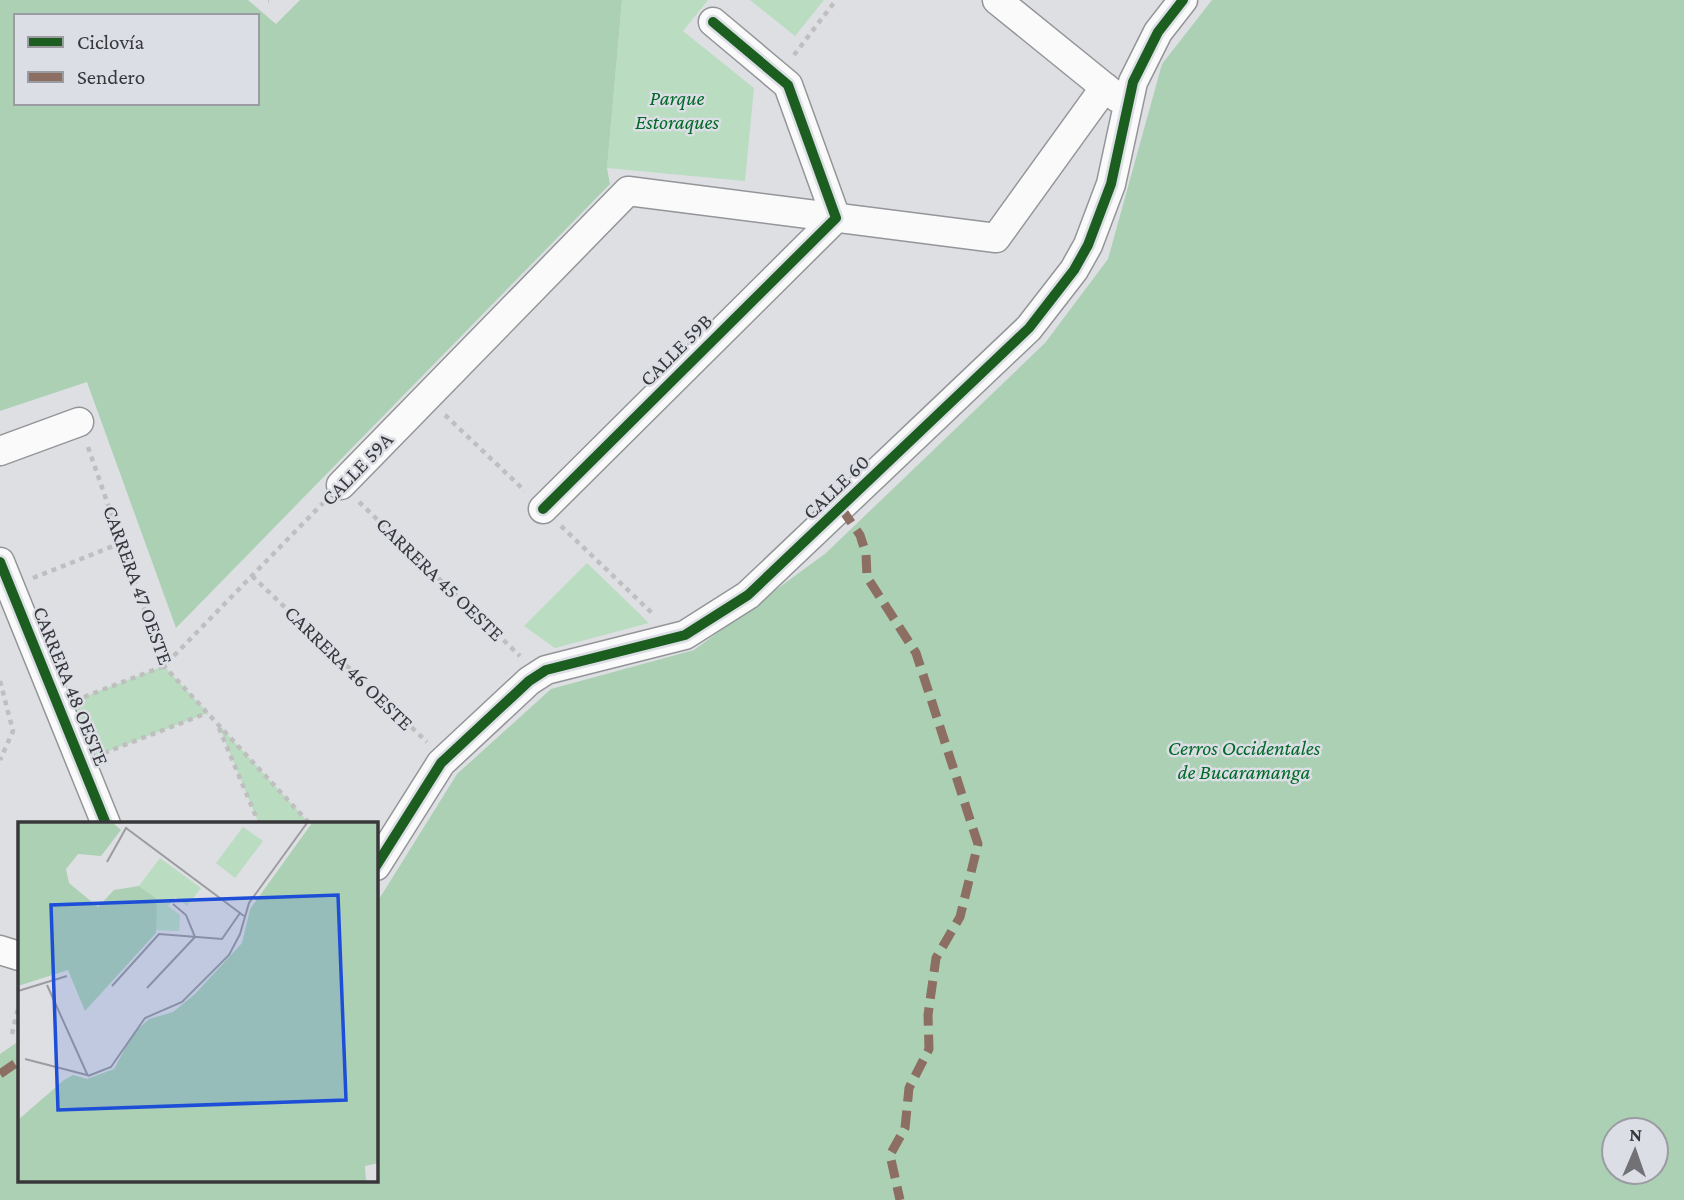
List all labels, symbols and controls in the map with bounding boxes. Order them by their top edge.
legend [14,14,259,105]
text: Ciclovía [77,30,145,54]
text: Sendero [77,65,145,89]
park label: Parque Estoraques [635,86,720,134]
street label: CALLE 59B [635,309,717,391]
street label: CALLE 59A [316,427,398,511]
street label: CALLE 60 [798,450,874,524]
street label: CARRERA 47 OESTE [98,502,178,668]
street label: CARRERA 45 OESTE [371,512,509,646]
street label: CARRERA 46 OESTE [280,601,418,735]
street label: CARRERA 48 OESTE [28,603,114,769]
park label: Cerros Occidentales de Bucaramanga [1168,736,1321,784]
inset map [18,822,378,1182]
north arrow [1600,1116,1670,1186]
text: N [1629,1124,1642,1145]

